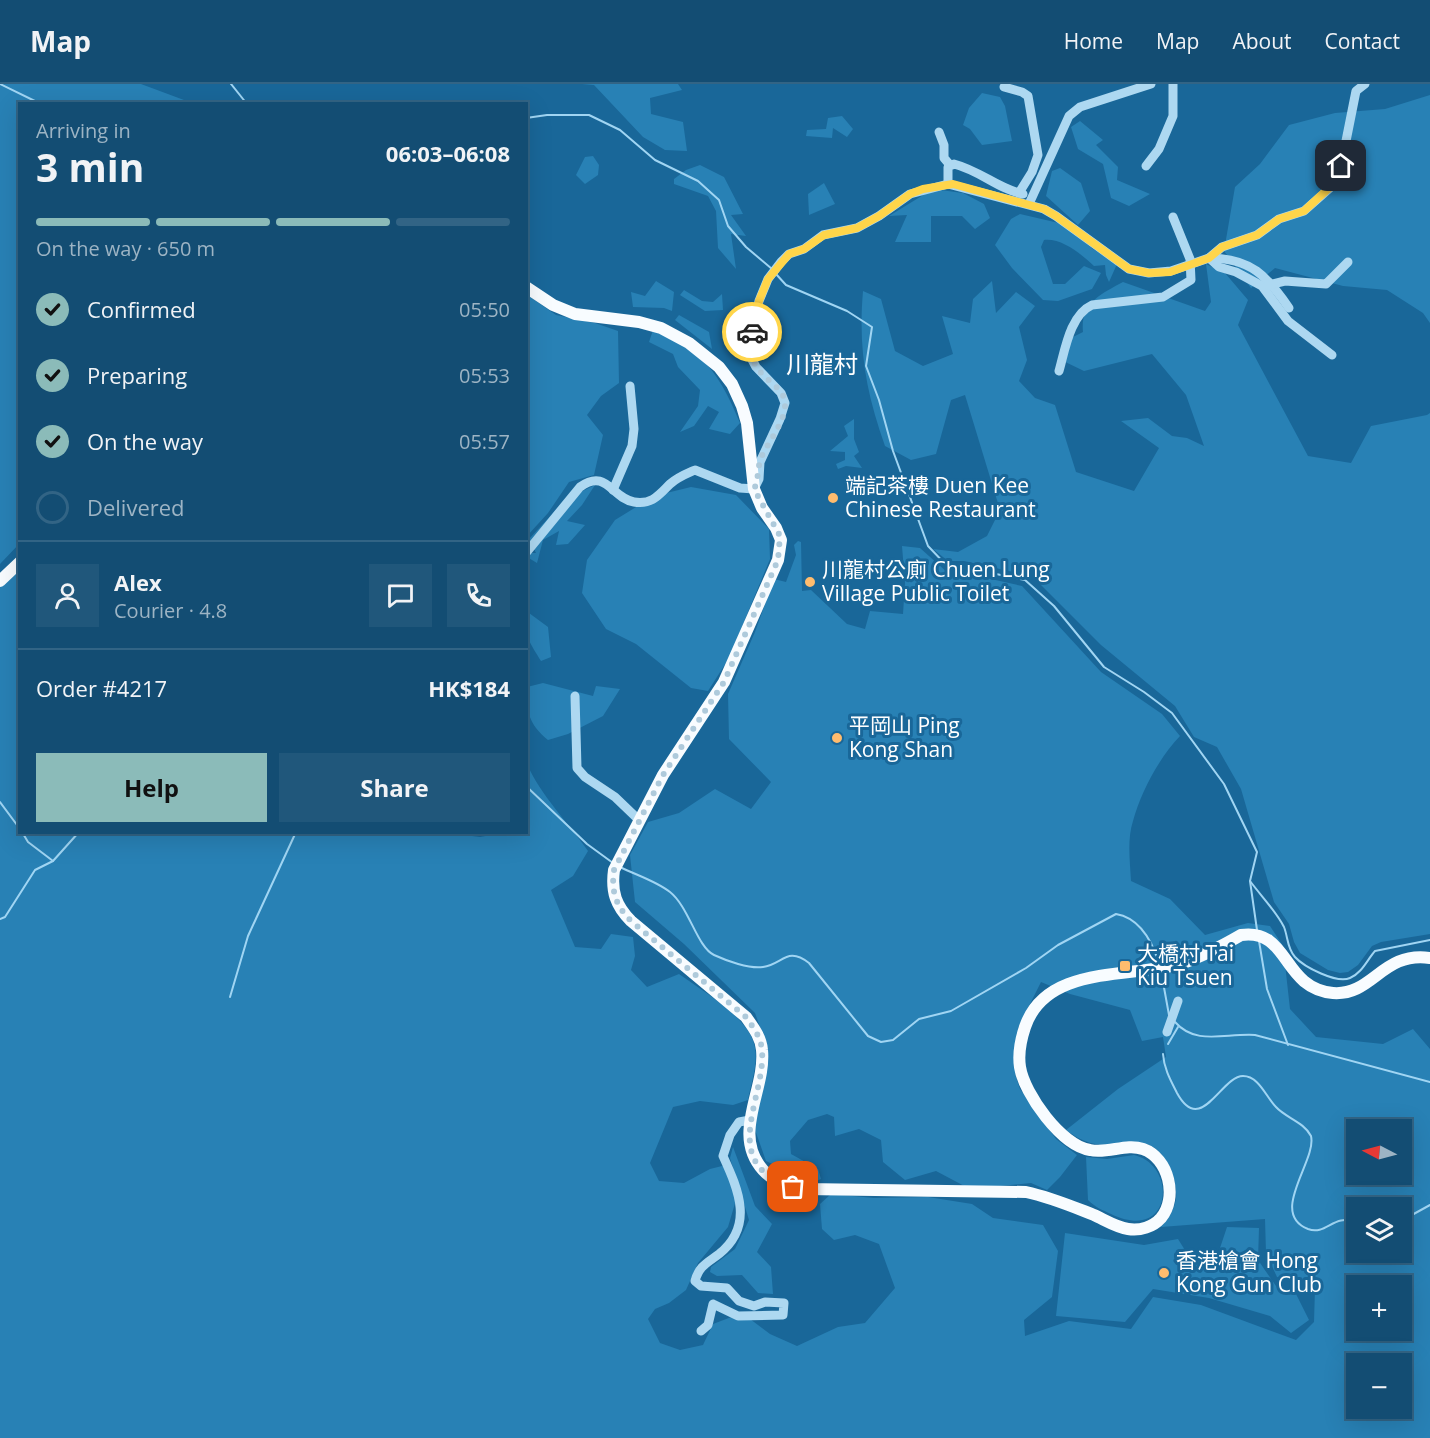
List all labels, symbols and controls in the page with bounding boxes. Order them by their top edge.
text: Map [30,22,91,60]
text: Home [1064,27,1123,55]
text: Map [1156,27,1199,55]
text: About [1232,27,1292,55]
text: Contact [1325,27,1400,55]
text: Arriving in [36,117,131,144]
text: 06:03–06:08 [386,138,510,168]
text: 3 min [36,140,144,193]
pin [1315,140,1366,191]
icon: home [1324,149,1357,182]
text: On the way · 650 m [36,235,215,262]
icon: check [36,293,69,326]
text: Confirmed [87,294,196,324]
text: 05:50 [459,296,510,323]
courier [722,302,782,362]
icon: car [736,316,769,349]
district label: 川龍村 [786,347,858,380]
icon: check [36,359,69,392]
text: Preparing [87,360,187,390]
text: 05:53 [459,362,510,389]
icon: check [36,425,69,458]
text: On the way [87,426,203,456]
text: 05:57 [459,428,510,455]
place label: 端記茶樓 Duen Kee Chinese Restaurant [845,471,1036,523]
marker: 端記茶樓 Duen Kee Chinese Restaurant [826,491,840,505]
text: Delivered [87,492,185,522]
place label: 川龍村公廁 Chuen Lung Village Public Toilet [822,555,1050,607]
button: person [36,564,99,627]
button: chat [369,564,432,627]
button: phone [447,564,510,627]
text: Alex [114,567,162,597]
marker: 川龍村公廁 Chuen Lung Village Public Toilet [803,575,817,589]
text: Courier · 4.8 [114,597,227,624]
text: Order #4217 [36,673,167,703]
text: HK$184 [428,673,510,703]
place label: 平岡山 Ping Kong Shan [849,711,960,763]
marker: 平岡山 Ping Kong Shan [830,731,844,745]
button: Help [36,753,267,822]
button: Share [279,753,510,822]
place label: 大橋村 Tai Kiu Tsuen [1137,939,1234,991]
marker: 大橋村 Tai Kiu Tsuen [1118,959,1132,973]
north arrow [1346,1119,1412,1185]
map controls [1346,1119,1412,1419]
pin [767,1161,818,1212]
icon: bag [776,1170,809,1203]
button: layers [1346,1197,1412,1263]
place label: 香港槍會 Hong Kong Gun Club [1176,1246,1322,1298]
marker: 香港槍會 Hong Kong Gun Club [1157,1266,1171,1280]
button: + [1346,1275,1412,1341]
button: − [1346,1353,1412,1419]

